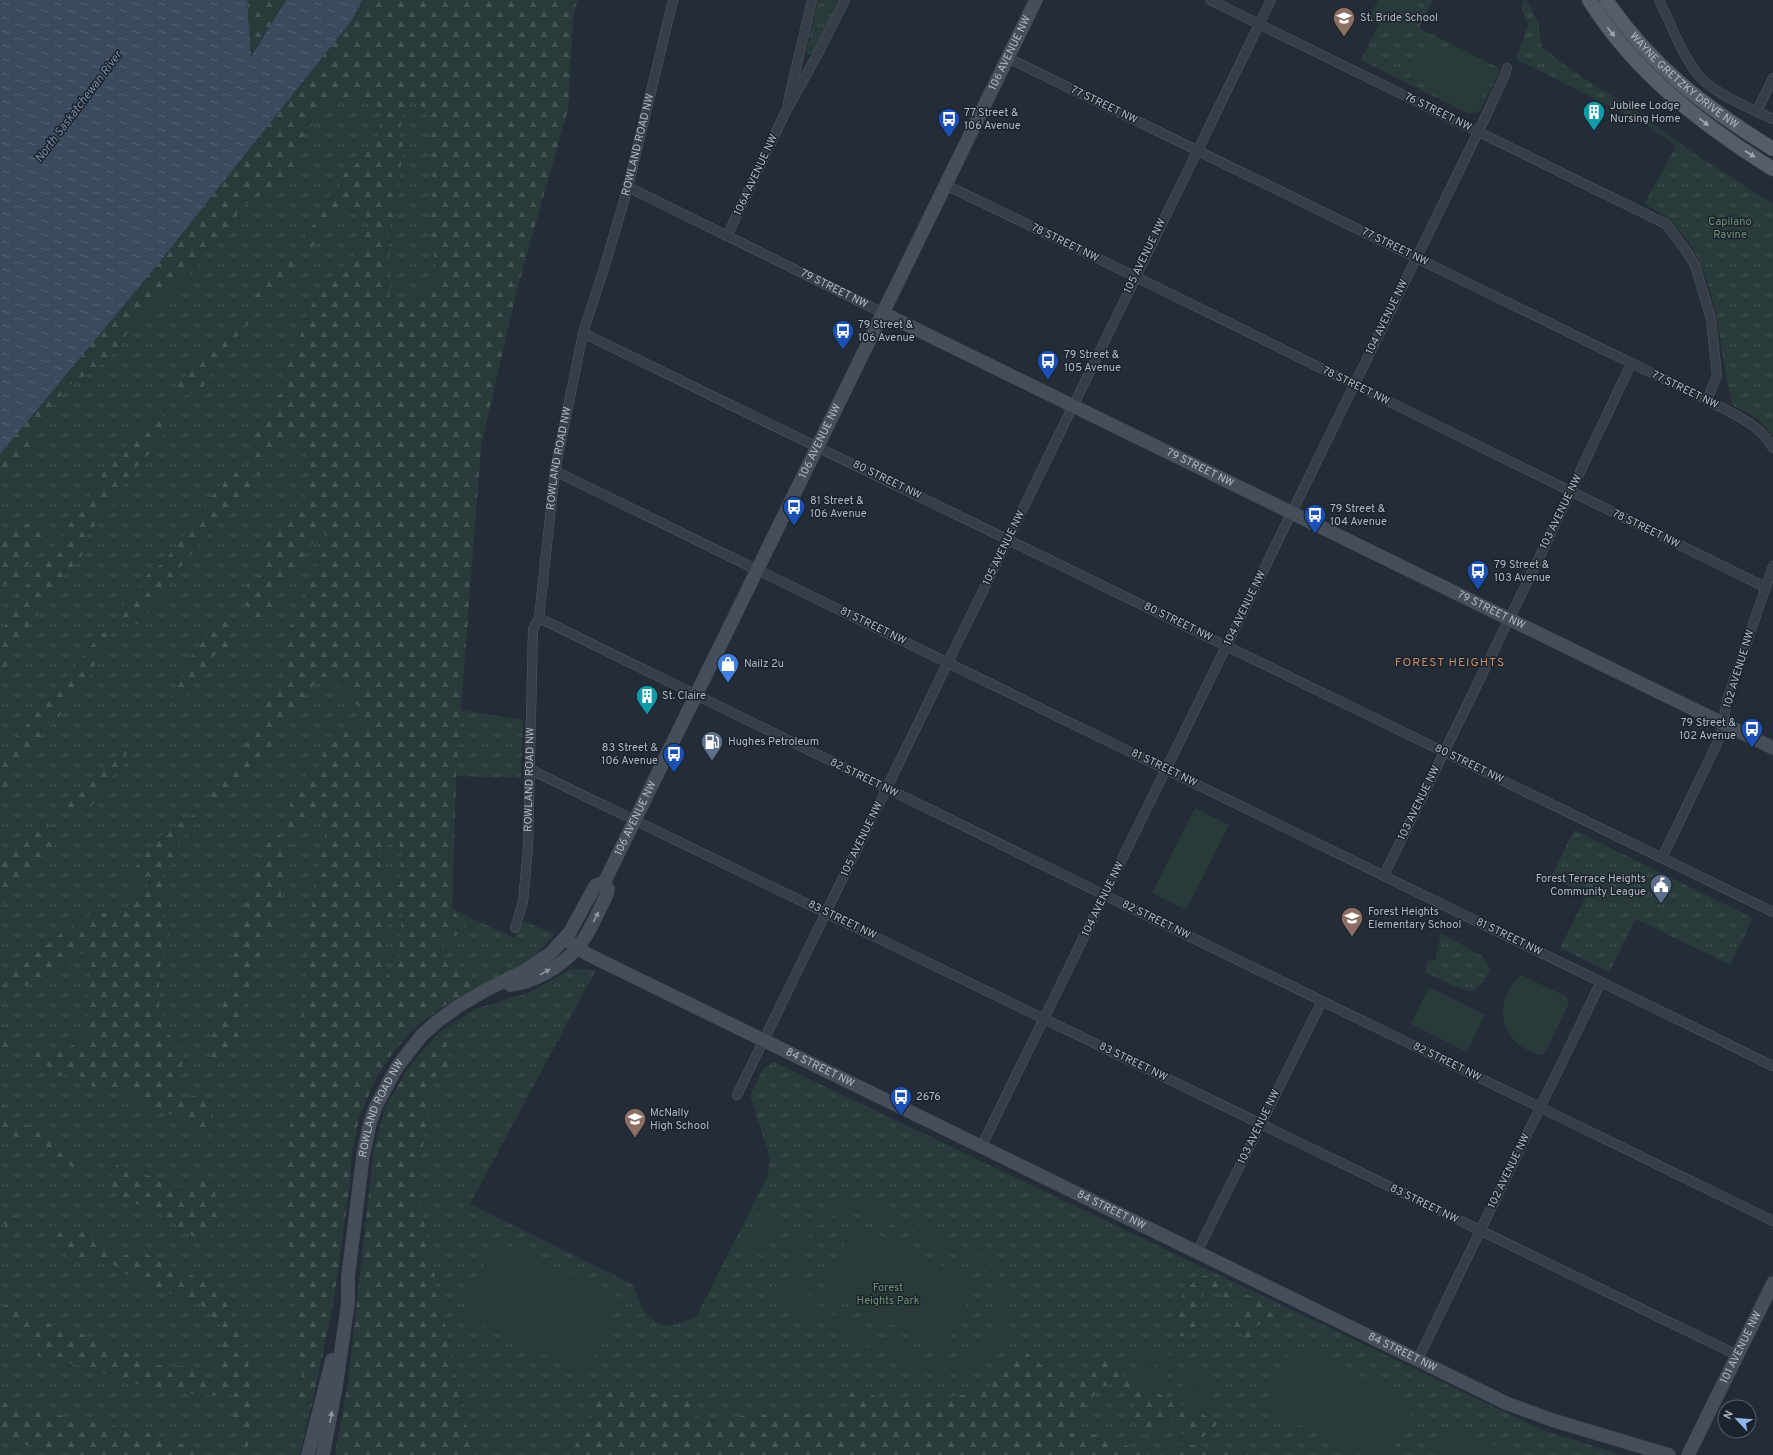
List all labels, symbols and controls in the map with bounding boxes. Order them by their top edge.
school or university icon: St. Bride School [1331,5,1357,38]
place label: St. Bride School [1360,11,1438,25]
street label: 106 AVENUE NW [986,13,1034,93]
one-way arrow [1607,26,1616,37]
street label: WAYNE GRETZKY DRIVE NW [1626,29,1741,132]
water label: North Saskatchewan River [32,47,127,166]
street label: 77 STREET NW [1068,83,1140,127]
street label: 76 STREET NW [1402,90,1474,134]
street label: ROWLAND ROAD NW [619,92,657,198]
building icon: Jubilee Lodge Nursing Home [1581,99,1607,132]
place label: Jubilee Lodge Nursing Home [1610,99,1681,126]
bus stop icon: 77 Street & 106 Avenue [936,106,962,139]
place label: 77 Street & 106 Avenue [964,106,1021,133]
one-way arrow [1698,118,1709,127]
street label: 106A AVENUE NW [731,132,781,218]
one-way arrow [1745,150,1755,158]
park label: Capilano Ravine [1708,215,1752,242]
street label: 105 AVENUE NW [1121,216,1169,296]
street label: 78 STREET NW [1029,221,1101,265]
street label: 77 STREET NW [1359,225,1431,269]
street label: 79 STREET NW [798,266,870,311]
street label: 104 AVENUE NW [1363,277,1411,357]
bus stop icon: 79 Street & 106 Avenue [830,318,856,351]
place label: 79 Street & 106 Avenue [858,318,915,345]
bus stop icon: 79 Street & 105 Avenue [1035,348,1061,381]
place label: 79 Street & 105 Avenue [1064,348,1121,375]
street label: 78 STREET NW [1320,364,1392,408]
street label: 77 STREET NW [1649,368,1721,412]
street label: 106 AVENUE NW [796,401,844,481]
street label: ROWLAND ROAD NW [544,405,575,511]
street label: 79 STREET NW [1164,446,1236,490]
street label: 80 STREET NW [850,457,924,503]
street label: 103 AVENUE NW [1537,472,1585,552]
bus stop icon: 81 Street & 106 Avenue [781,494,807,527]
place label: 81 Street & 106 Avenue [810,494,867,521]
bus stop icon: 79 Street & 104 Avenue [1302,502,1328,535]
place label: 79 Street & 104 Avenue [1330,502,1387,529]
street label: 78 STREET NW [1610,507,1682,551]
street label: 105 AVENUE NW [980,508,1028,588]
bus stop icon: 79 Street & 103 Avenue [1465,558,1491,591]
place label: 79 Street & 103 Avenue [1494,558,1551,585]
street label: 104 AVENUE NW [1221,568,1269,648]
street label: 79 STREET NW [1455,588,1527,633]
street label: 80 STREET NW [1141,599,1215,645]
street label: 81 STREET NW [838,604,908,648]
street label: 102 AVENUE NW [1720,628,1758,710]
shop icon: Nailz 2u [715,651,741,684]
district label: FOREST HEIGHTS [1395,655,1505,671]
place label: Nailz 2u [744,657,784,671]
building icon: St. Claire [634,683,660,716]
place label: St. Claire [662,689,706,703]
place label: 79 Street & 102 Avenue [1679,716,1737,743]
bus stop icon: 79 Street & 102 Avenue [1739,716,1765,749]
street label: ROWLAND ROAD NW [521,727,538,832]
fuel station icon: Hughes Petroleum [699,729,725,762]
place label: Hughes Petroleum [728,735,819,749]
place label: 83 Street & 106 Avenue [601,741,659,768]
bus stop icon: 83 Street & 106 Avenue [661,741,687,774]
street label: 80 STREET NW [1432,741,1506,787]
street label: 81 STREET NW [1129,746,1199,790]
street label: 82 STREET NW [827,755,901,801]
street label: 103 AVENUE NW [1395,763,1443,843]
street label: 106 AVENUE NW [611,779,660,858]
street label: 105 AVENUE NW [838,799,886,879]
street label: 104 AVENUE NW [1079,859,1127,939]
place label: Forest Terrace Heights Community League [1536,872,1646,899]
public building icon: Forest Terrace Heights Community League [1648,872,1674,905]
street label: 83 STREET NW [805,897,879,943]
street label: 82 STREET NW [1119,897,1193,943]
school or university icon: Forest Heights Elementary School [1339,905,1365,938]
place label: Forest Heights Elementary School [1368,905,1461,932]
one-way arrow [593,911,599,922]
street label: 81 STREET NW [1474,915,1544,959]
one-way arrow [539,969,551,975]
street label: 83 STREET NW [1096,1039,1170,1085]
street label: 82 STREET NW [1410,1039,1484,1085]
street label: 84 STREET NW [783,1045,857,1091]
street label: ROWLAND ROAD NW [356,1057,407,1159]
bus stop icon: 2676 [888,1084,914,1117]
street label: 103 AVENUE NW [1235,1087,1283,1167]
place label: 2676 [916,1090,941,1104]
school or university icon: McNally High School [622,1106,648,1139]
place label: McNally High School [650,1106,709,1133]
street label: 102 AVENUE NW [1485,1131,1533,1211]
street label: 83 STREET NW [1387,1181,1461,1227]
street label: 84 STREET NW [1074,1187,1148,1233]
park label: Forest Heights Park [856,1281,920,1308]
street label: 101 AVENUE NW [1717,1309,1765,1386]
street label: 84 STREET NW [1366,1330,1439,1375]
north arrow [1717,1399,1757,1439]
text: N [1721,1408,1737,1422]
one-way arrow [328,1411,334,1423]

